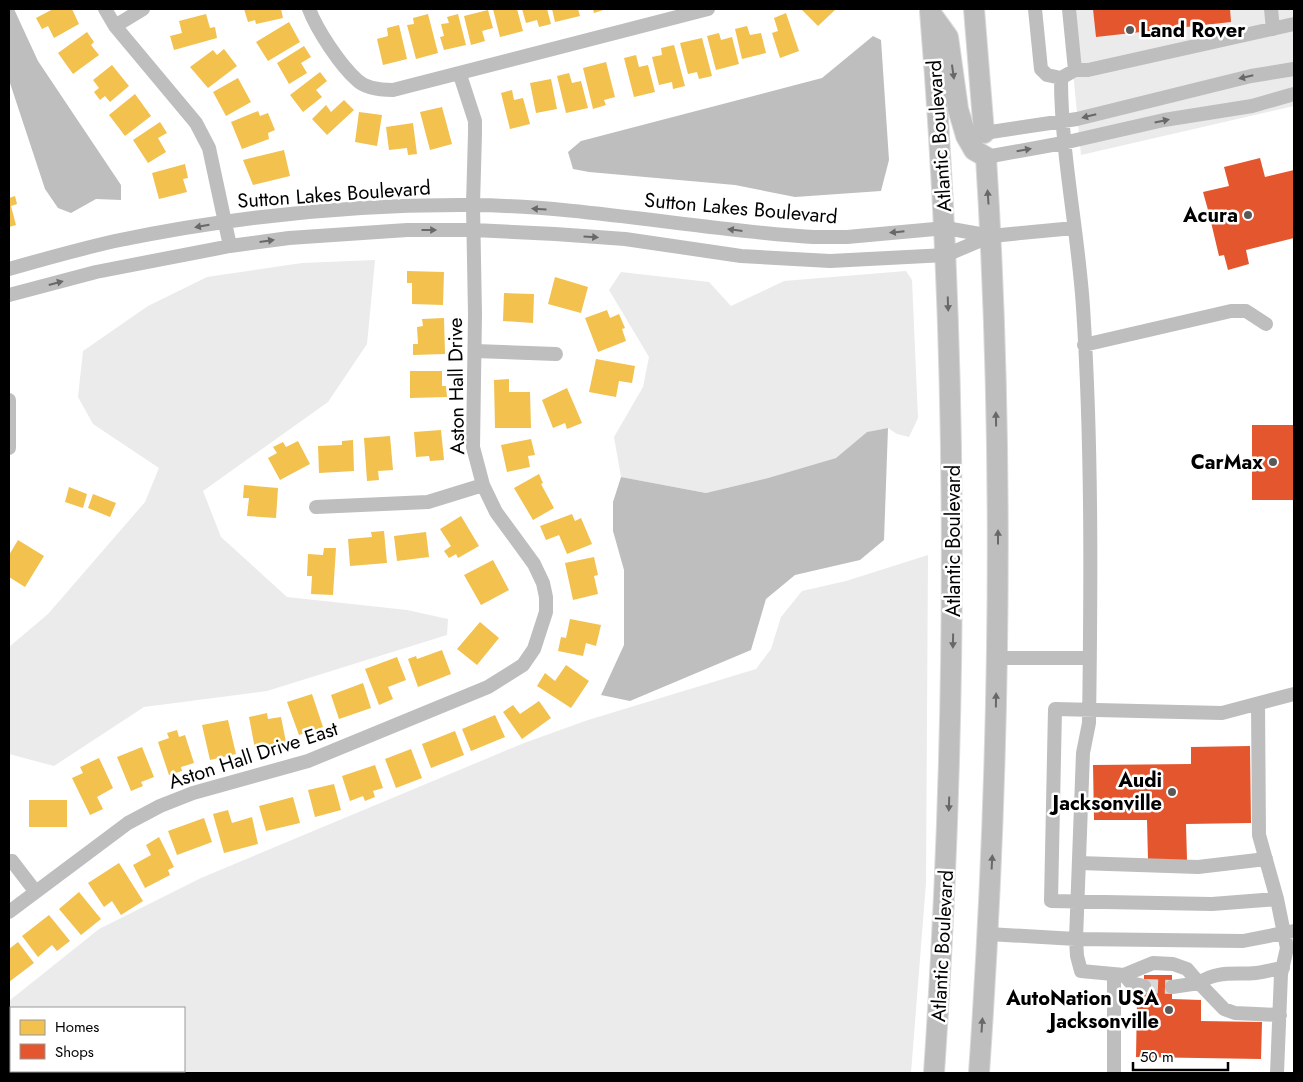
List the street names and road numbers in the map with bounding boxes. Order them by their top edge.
street label: Atlantic Boulevard [920,59,959,213]
street label: Sutton Lakes Boulevard [236,173,432,216]
street label: Sutton Lakes Boulevard [643,186,839,231]
street label: Aston Hall Drive [441,317,472,455]
street label: Atlantic Boulevard [939,465,968,617]
street label: Aston Hall Drive East [165,714,342,797]
street label: Atlantic Boulevard [924,869,961,1023]

